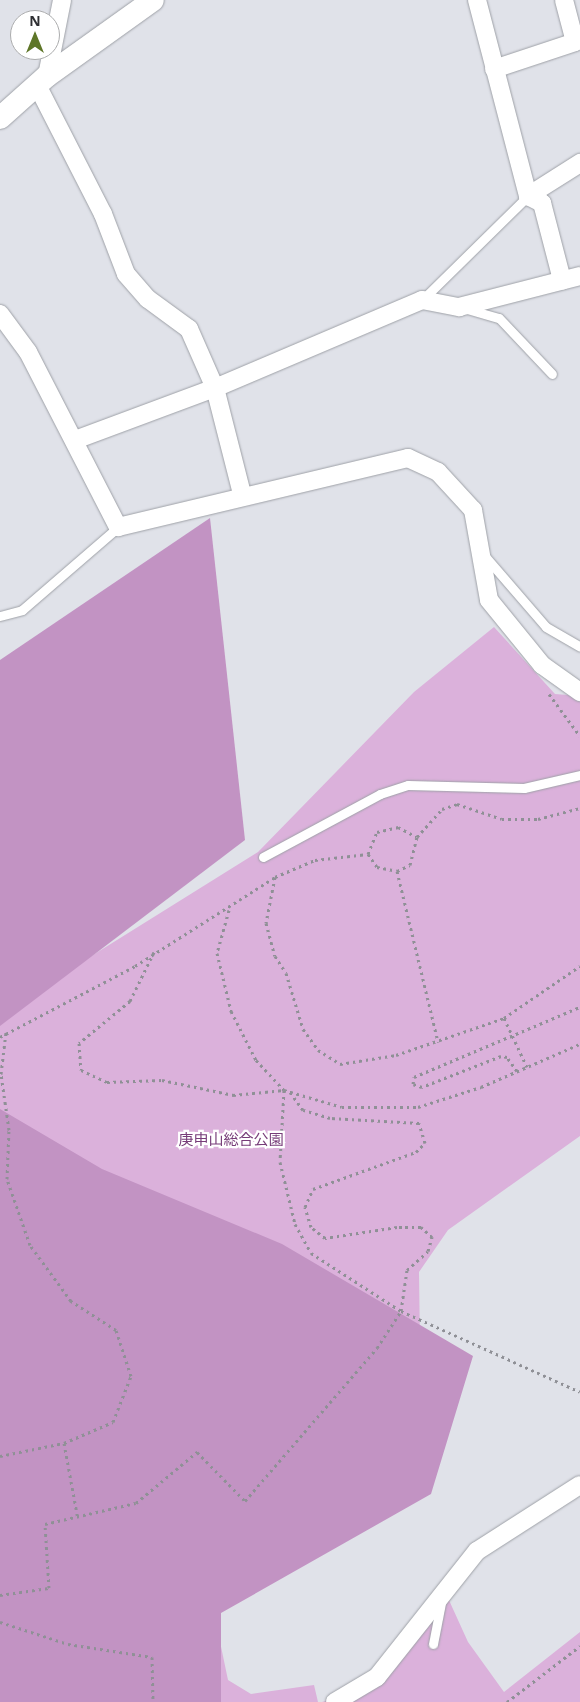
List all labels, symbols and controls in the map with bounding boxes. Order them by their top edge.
north arrow [10,10,60,60]
text: N [29,11,41,30]
park label: 庚申山総合公園 [179,1131,283,1149]

